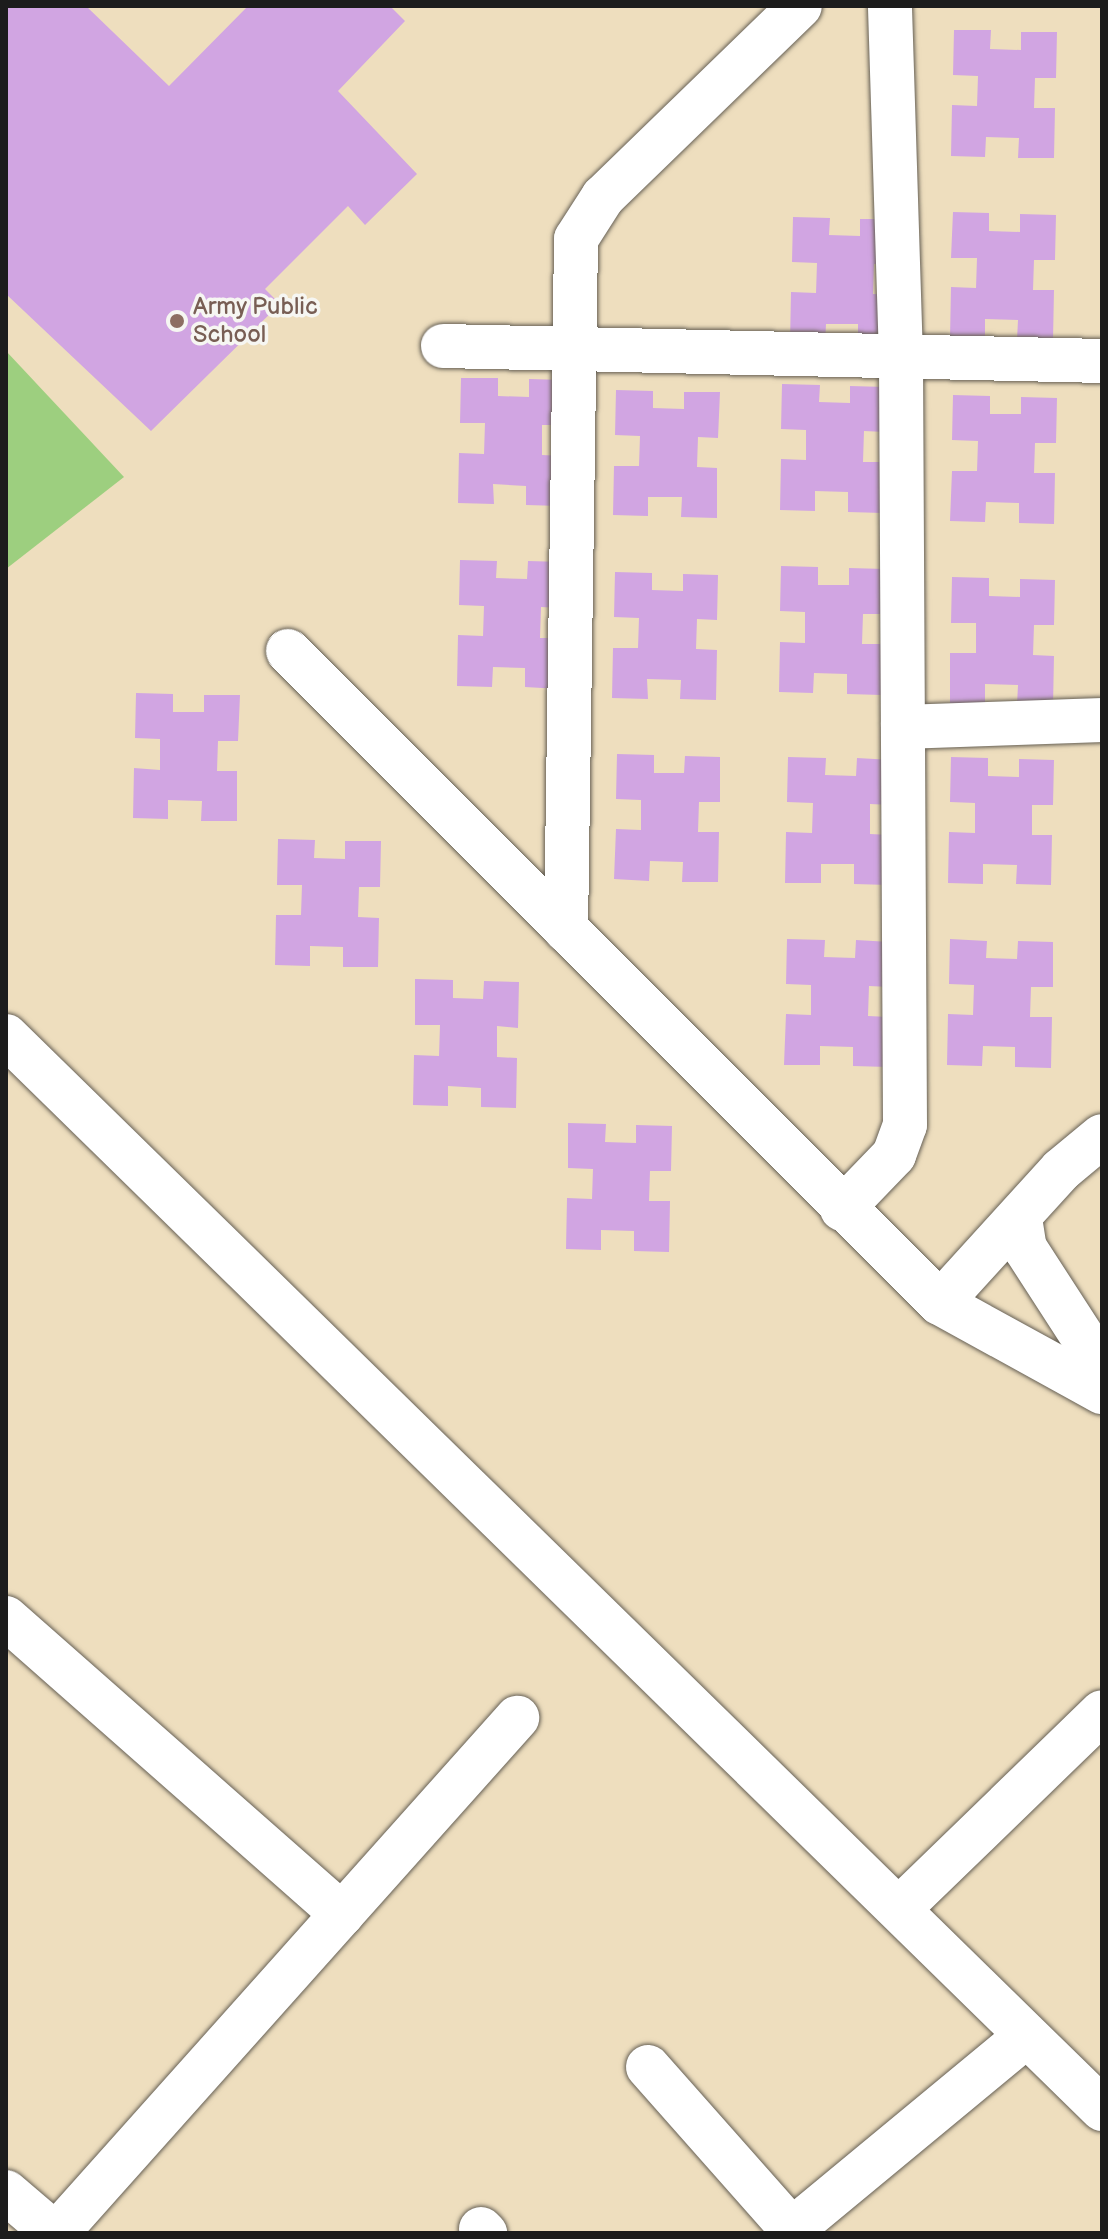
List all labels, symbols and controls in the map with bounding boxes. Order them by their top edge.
place label: Army Public School [193,293,319,349]
marker: Army Public School [168,312,186,330]

